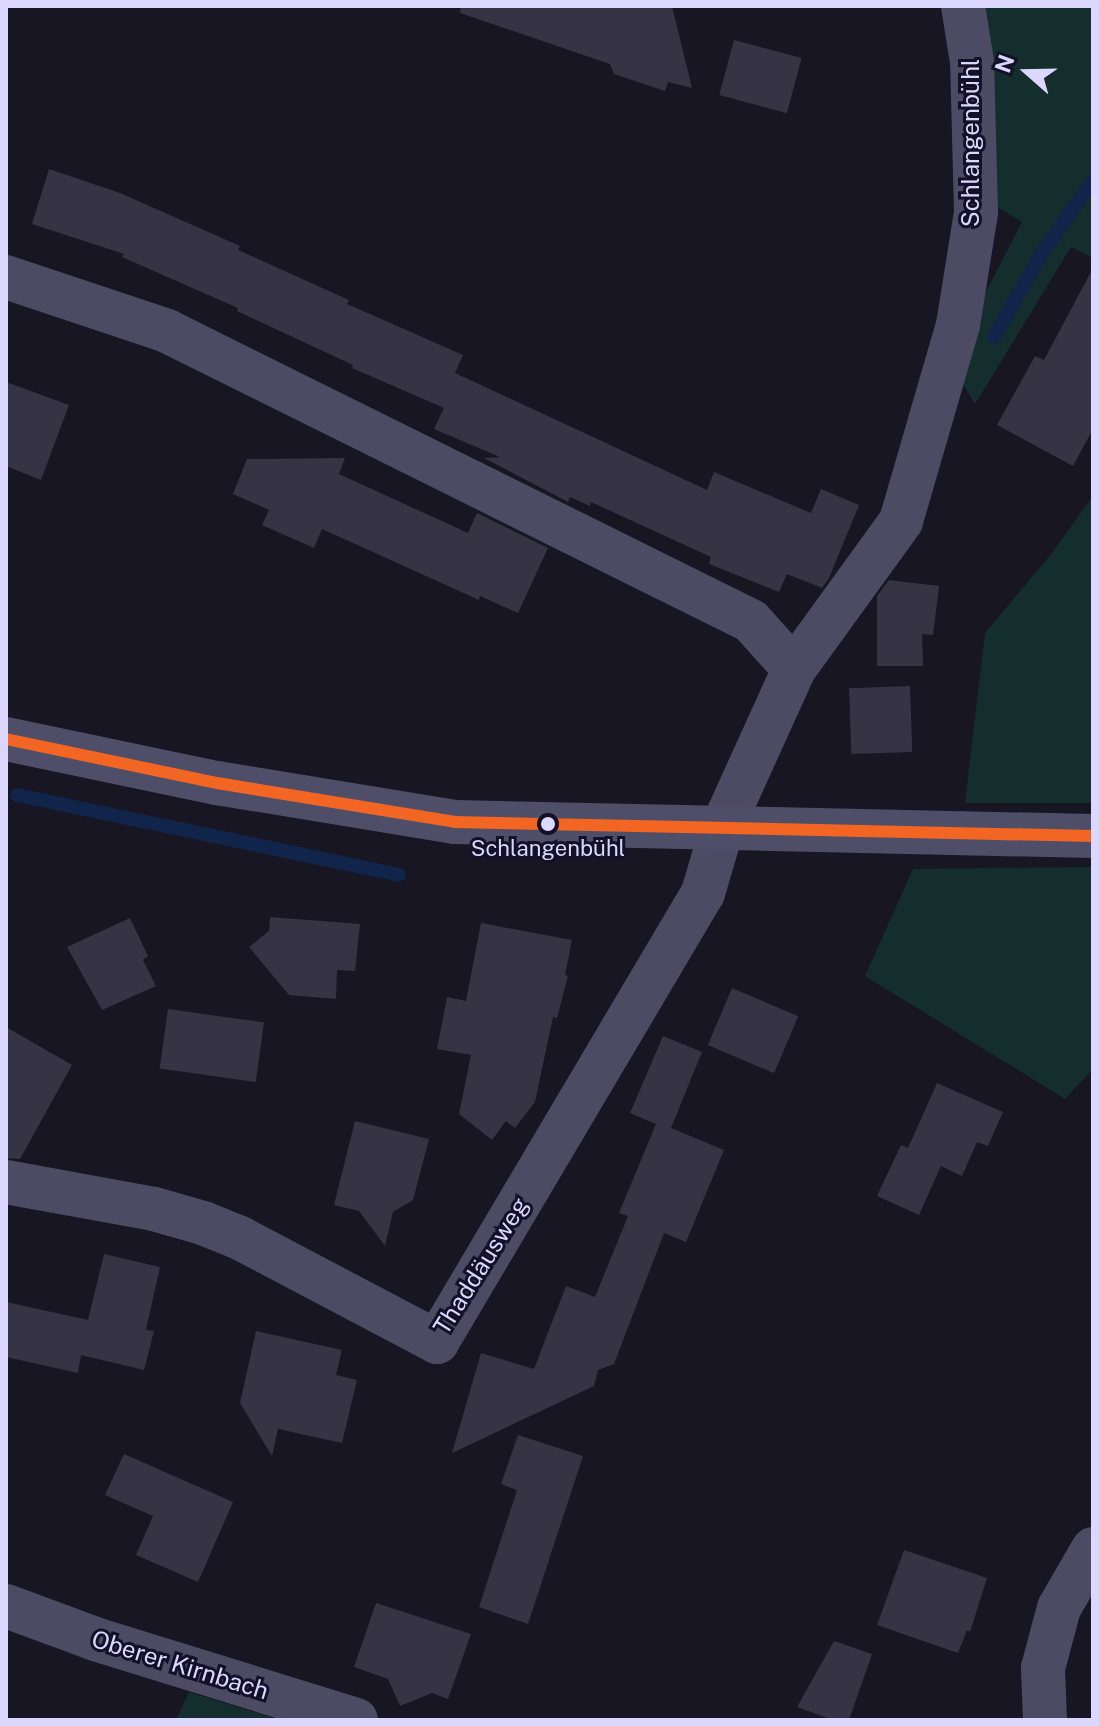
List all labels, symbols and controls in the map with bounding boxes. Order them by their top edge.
north arrow [987,32,1067,112]
text: N [989,51,1020,76]
street label: Schlangenbühl [957,59,985,227]
marker: Schlangenbühl [540,816,556,832]
place label: Schlangenbühl [471,836,625,862]
street label: Thaddäusweg [427,1192,535,1340]
street label: Oberer Kirnbach [88,1624,272,1706]

